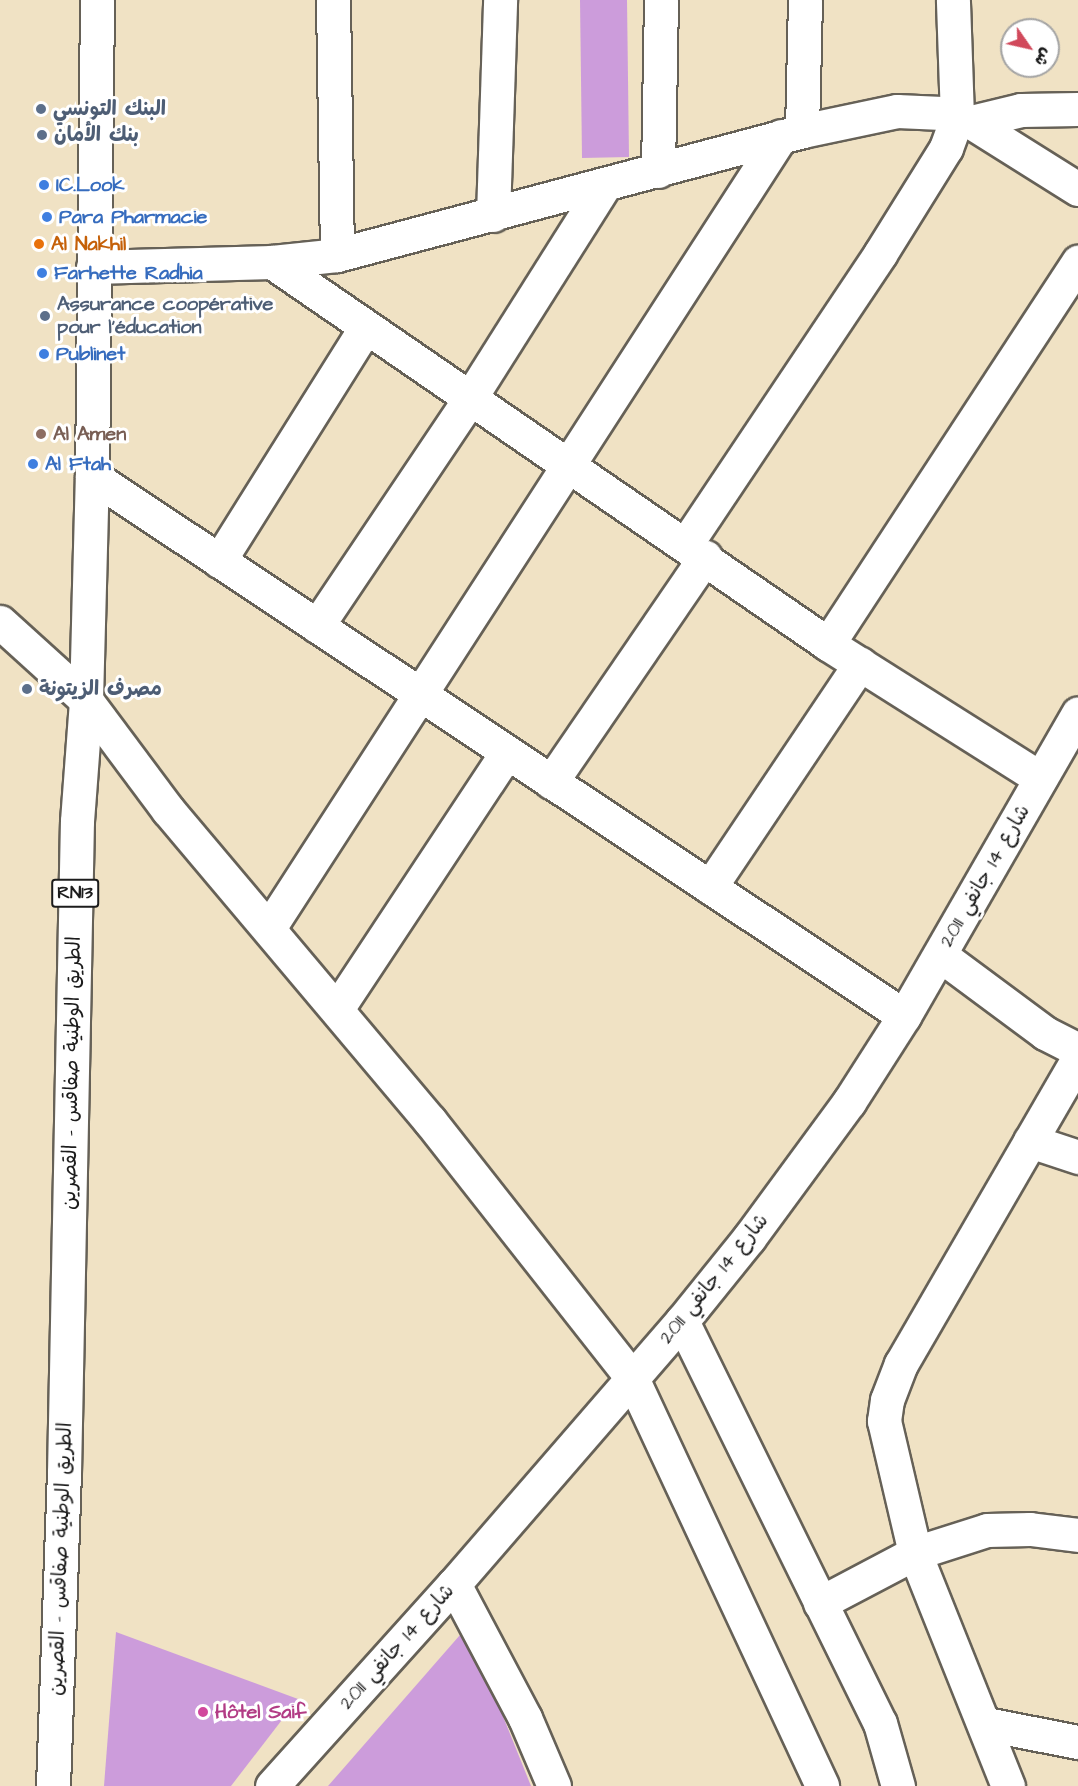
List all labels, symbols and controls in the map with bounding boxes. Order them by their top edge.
north arrow [1000,18,1060,78]
text: ش [1029,43,1057,70]
place label: البنك التونسي [53,97,166,121]
marker: البنك التونسي [34,102,48,116]
place label: بنك الأمان [54,123,139,147]
marker: بنك الأمان [35,128,49,142]
place label: IC.Look [56,173,125,197]
marker: IC.Look [37,178,51,192]
place label: Para Pharmacie [59,205,207,229]
marker: Para Pharmacie [40,210,54,224]
place label: Al Nakhil [51,232,126,256]
marker: Al Nakhil [32,237,46,251]
place label: Farhette Radhia [54,261,203,285]
marker: Farhette Radhia [35,266,49,280]
place label: Assurance coopérative pour l'éducation [57,292,273,339]
marker: Assurance coopérative pour l'éducation [38,309,52,323]
place label: Publinet [56,342,125,366]
marker: Publinet [37,347,51,361]
place label: Al Amen [53,422,126,446]
marker: Al Amen [34,427,48,441]
place label: Al Ftah [45,452,111,476]
marker: Al Ftah [26,457,40,471]
place label: مصرف الزيتونة [39,677,162,701]
marker: مصرف الزيتونة [20,682,34,696]
street label: شارع 14 جانفي 2011 [935,801,1035,951]
road number: RN13 [51,878,99,908]
street label: الطريق الوطنية صفاقس - القصرين [58,936,86,1210]
street label: شارع 14 جانفي 2011 [654,1209,774,1349]
street label: الطريق الوطنية صفاقس - القصرين [44,1422,78,1696]
street label: شارع 14 جانفي 2011 [334,1579,460,1715]
place label: Hôtel Saif [215,1700,306,1724]
marker: Hôtel Saif [196,1705,210,1719]

